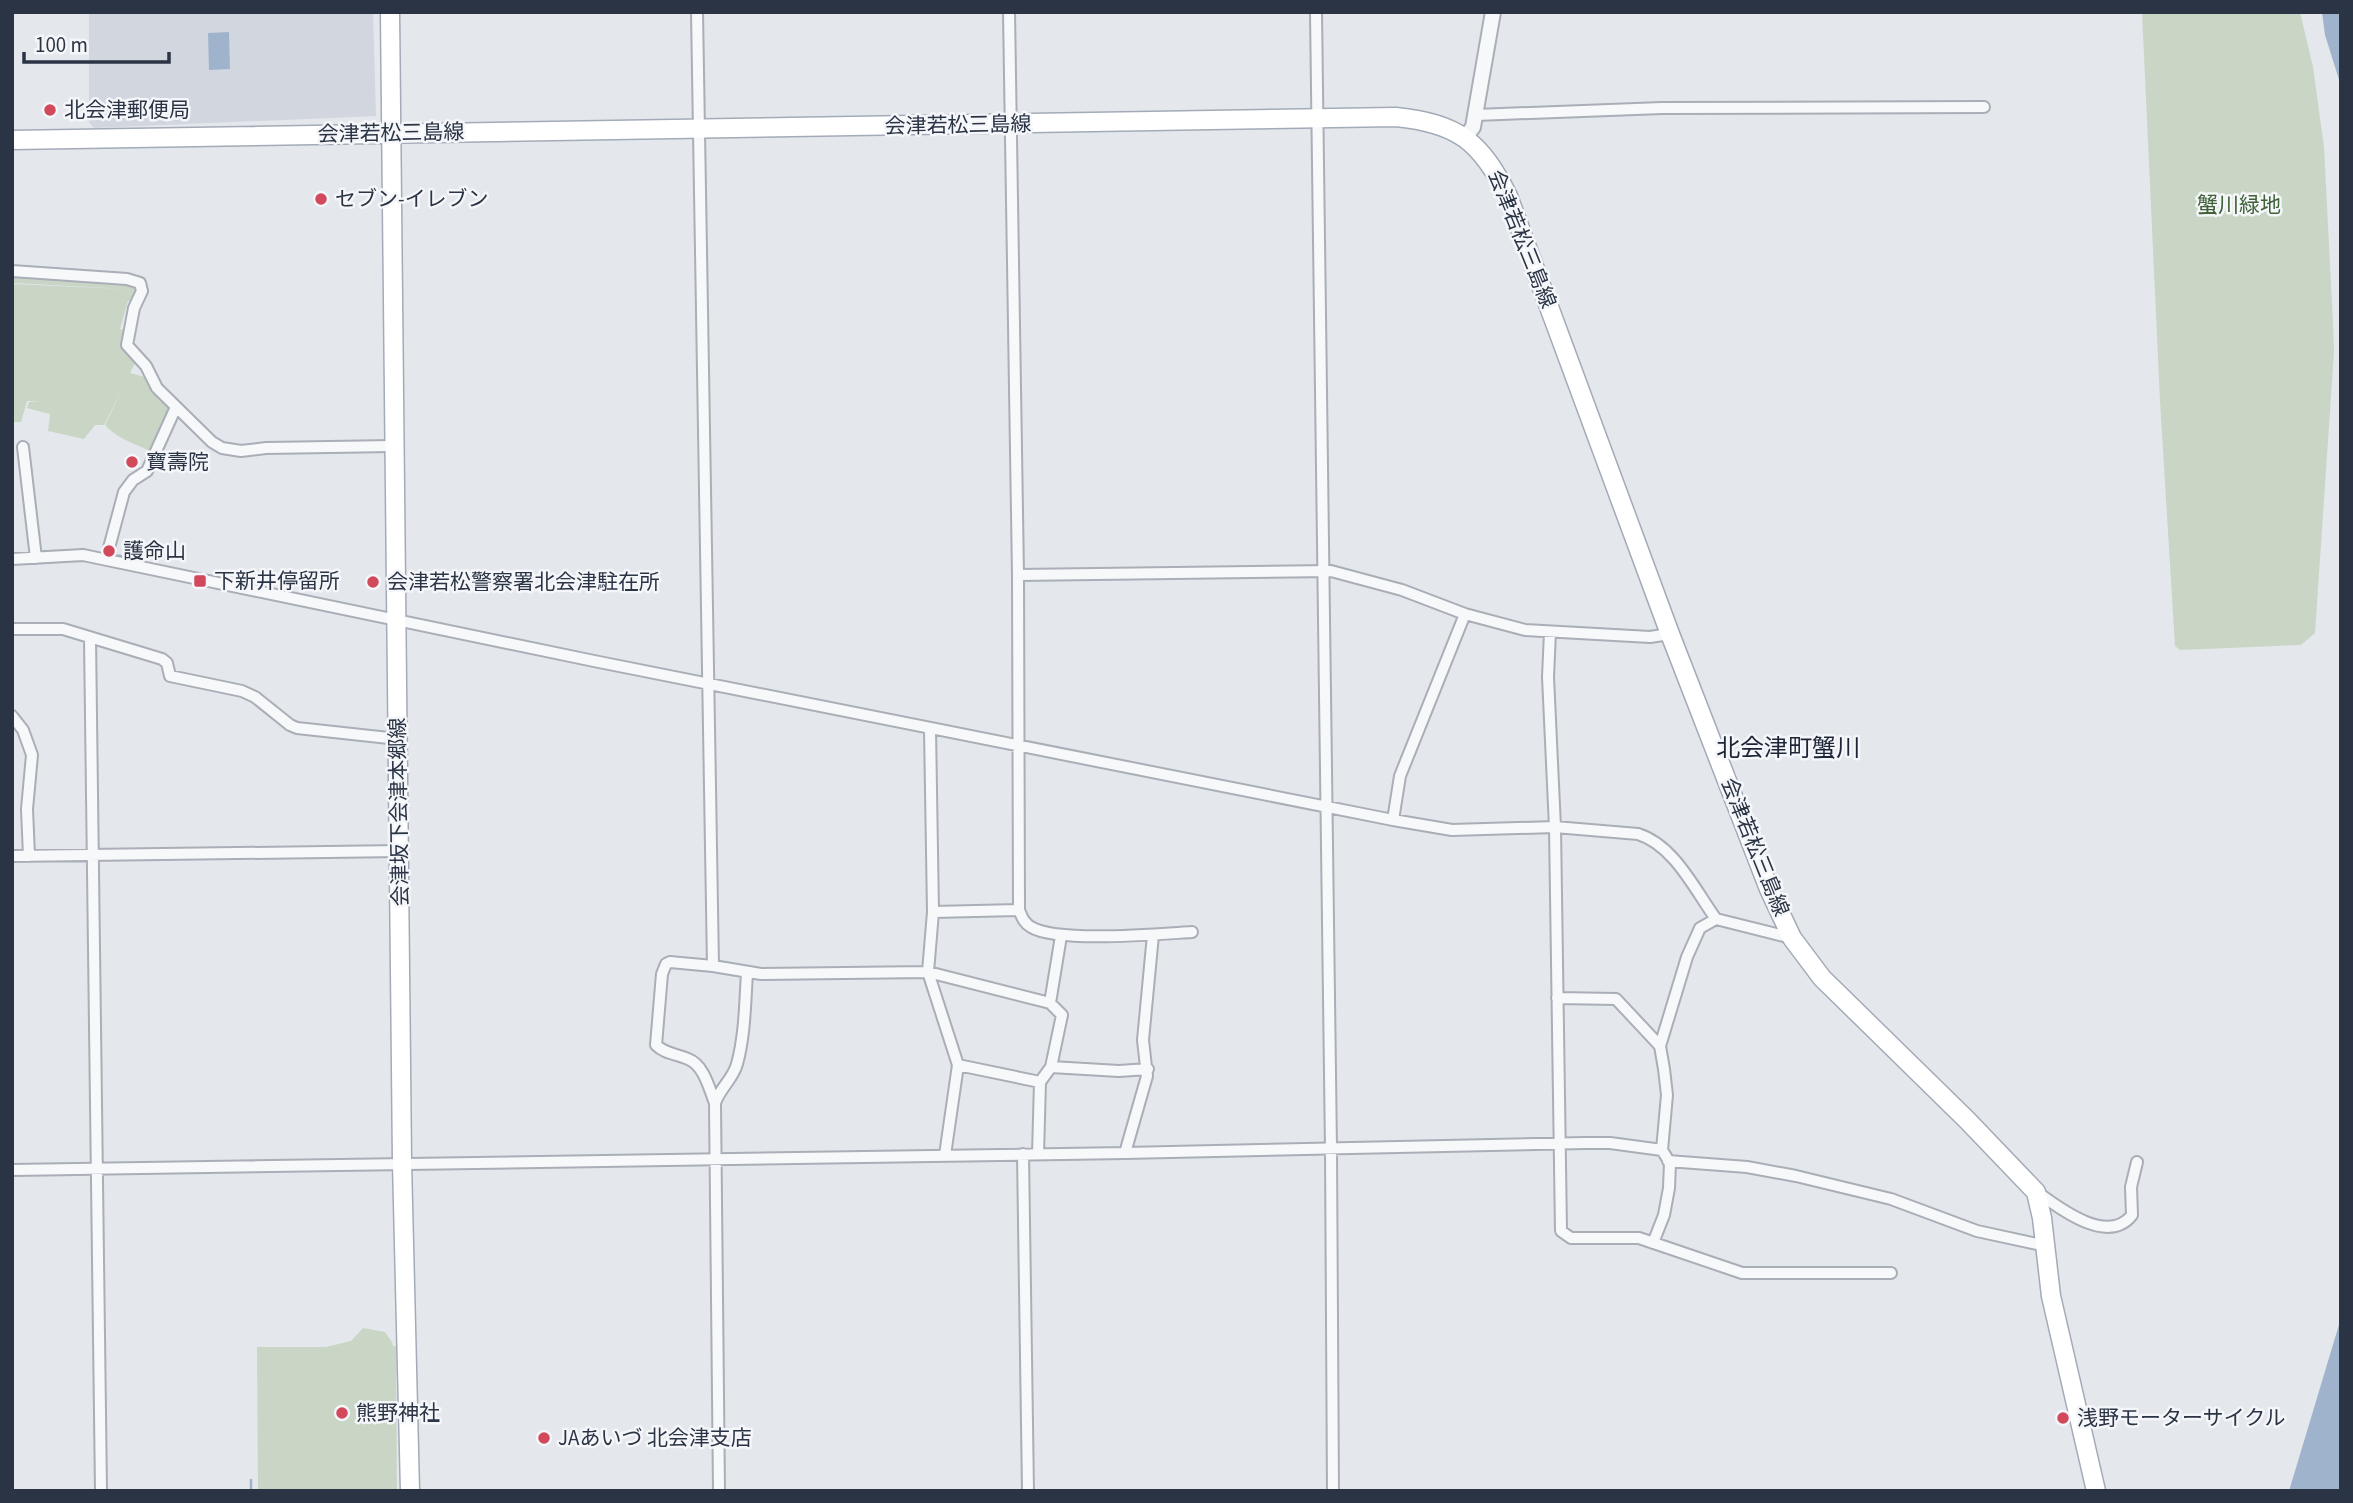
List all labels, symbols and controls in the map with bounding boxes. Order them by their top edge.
scale bar [24,21,170,65]
text: 100 m [35,30,88,60]
place label: 北会津郵便局 [64,95,190,125]
marker: 北会津郵便局 [42,102,58,118]
street label: 会津若松三島線 [884,109,1032,141]
street label: 会津若松三島線 [317,117,465,149]
street label: 会津若松三島線 [1481,165,1563,313]
place label: セブン-イレブン [335,184,489,214]
park label: 蟹川緑地 [2197,190,2281,220]
marker: セブン-イレブン [313,191,329,207]
place label: 寶壽院 [146,447,209,477]
marker: 寶壽院 [124,454,140,470]
place label: 護命山 [123,536,186,566]
marker: 護命山 [101,543,117,559]
place label: 下新井停留所 [214,566,340,596]
place label: 会津若松警察署北会津駐在所 [387,567,660,597]
marker: 下新井停留所 [192,573,208,589]
marker: 会津若松警察署北会津駐在所 [365,574,381,590]
street label: 会津坂下会津本郷線 [382,717,416,907]
district label: 北会津町蟹川 [1716,731,1860,766]
street label: 会津若松三島線 [1714,773,1796,921]
place label: 熊野神社 [356,1398,440,1428]
place label: 浅野モーターサイクル [2077,1403,2286,1433]
marker: 熊野神社 [334,1405,350,1421]
marker: 浅野モーターサイクル [2055,1410,2071,1426]
place label: JAあいづ 北会津支店 [558,1423,752,1453]
marker: JAあいづ 北会津支店 [536,1430,552,1446]

